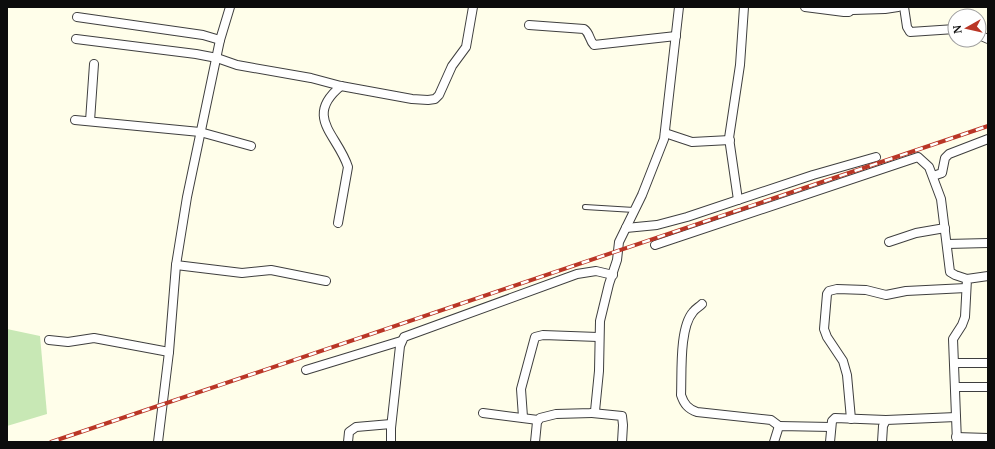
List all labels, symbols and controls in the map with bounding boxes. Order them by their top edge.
north arrow [947,8,987,48]
text: N [949,24,965,34]

